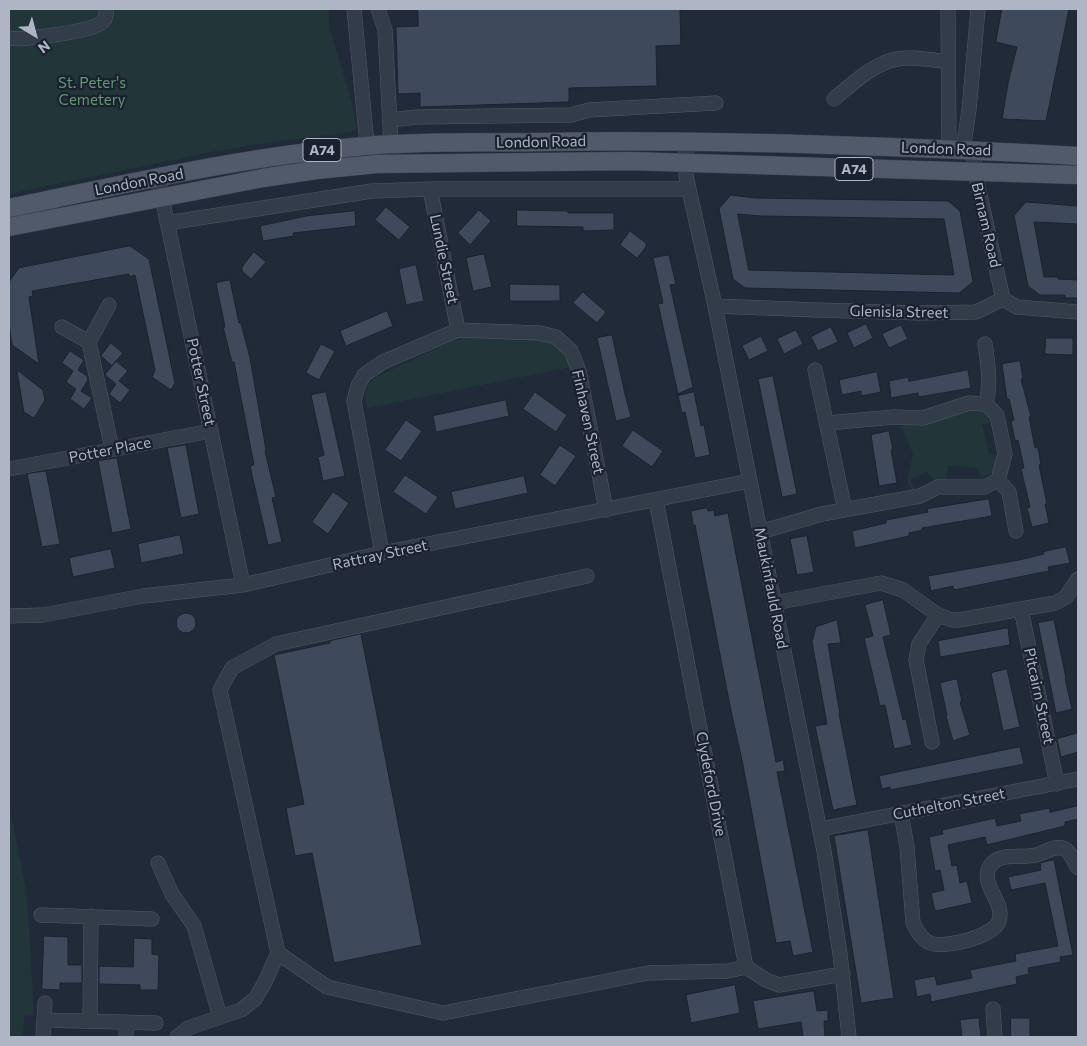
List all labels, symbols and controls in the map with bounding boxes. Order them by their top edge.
north arrow [10,10,60,60]
text: N [35,37,54,57]
park label: St. Peter's Cemetery [58,74,126,109]
street label: London Road [496,132,586,152]
road number: A74 [303,138,341,162]
street label: London Road [901,138,991,160]
road number: A74 [835,157,873,180]
street label: London Road [93,165,185,199]
street label: Birnam Road [967,181,1005,269]
street label: Lundie Street [426,212,462,306]
street label: Glenisla Street [849,302,949,322]
street label: Potter Street [183,336,219,428]
street label: Finhaven Street [568,368,608,476]
street label: Potter Place [67,433,153,467]
street label: Maukinfauld Road [750,526,792,650]
street label: Rattray Street [331,536,429,574]
street label: Pitcairn Street [1020,646,1058,746]
street label: Clydeford Drive [692,730,730,838]
street label: Cuthelton Street [891,784,1007,824]

